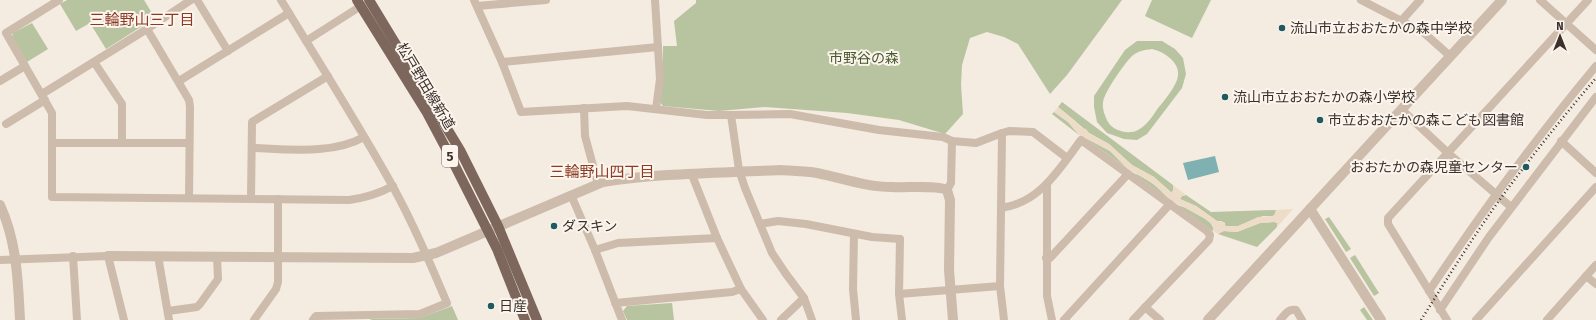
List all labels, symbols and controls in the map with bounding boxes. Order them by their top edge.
district label: 三輪野山三丁目 [89,11,195,29]
north arrow [1540,16,1580,56]
place label: 流山市立おおたかの森中学校 [1290,20,1472,37]
text: N [1556,20,1564,33]
marker: 流山市立おおたかの森中学校 [1277,23,1287,33]
street label: 松戸野田線新道 [393,40,458,133]
park label: 市野谷の森 [829,50,899,67]
place label: 流山市立おおたかの森小学校 [1233,89,1415,106]
marker: 流山市立おおたかの森小学校 [1220,92,1230,102]
place label: 市立おおたかの森こども図書館 [1328,112,1524,129]
marker: 市立おおたかの森こども図書館 [1315,115,1325,125]
road number: 5 [442,145,458,167]
place label: おおたかの森児童センター [1350,159,1518,176]
marker: おおたかの森児童センター [1521,162,1531,172]
district label: 三輪野山四丁目 [549,163,655,181]
place label: ダスキン [562,218,618,235]
marker: ダスキン [549,221,559,231]
place label: 日産 [499,298,527,315]
marker: 日産 [486,301,496,311]

